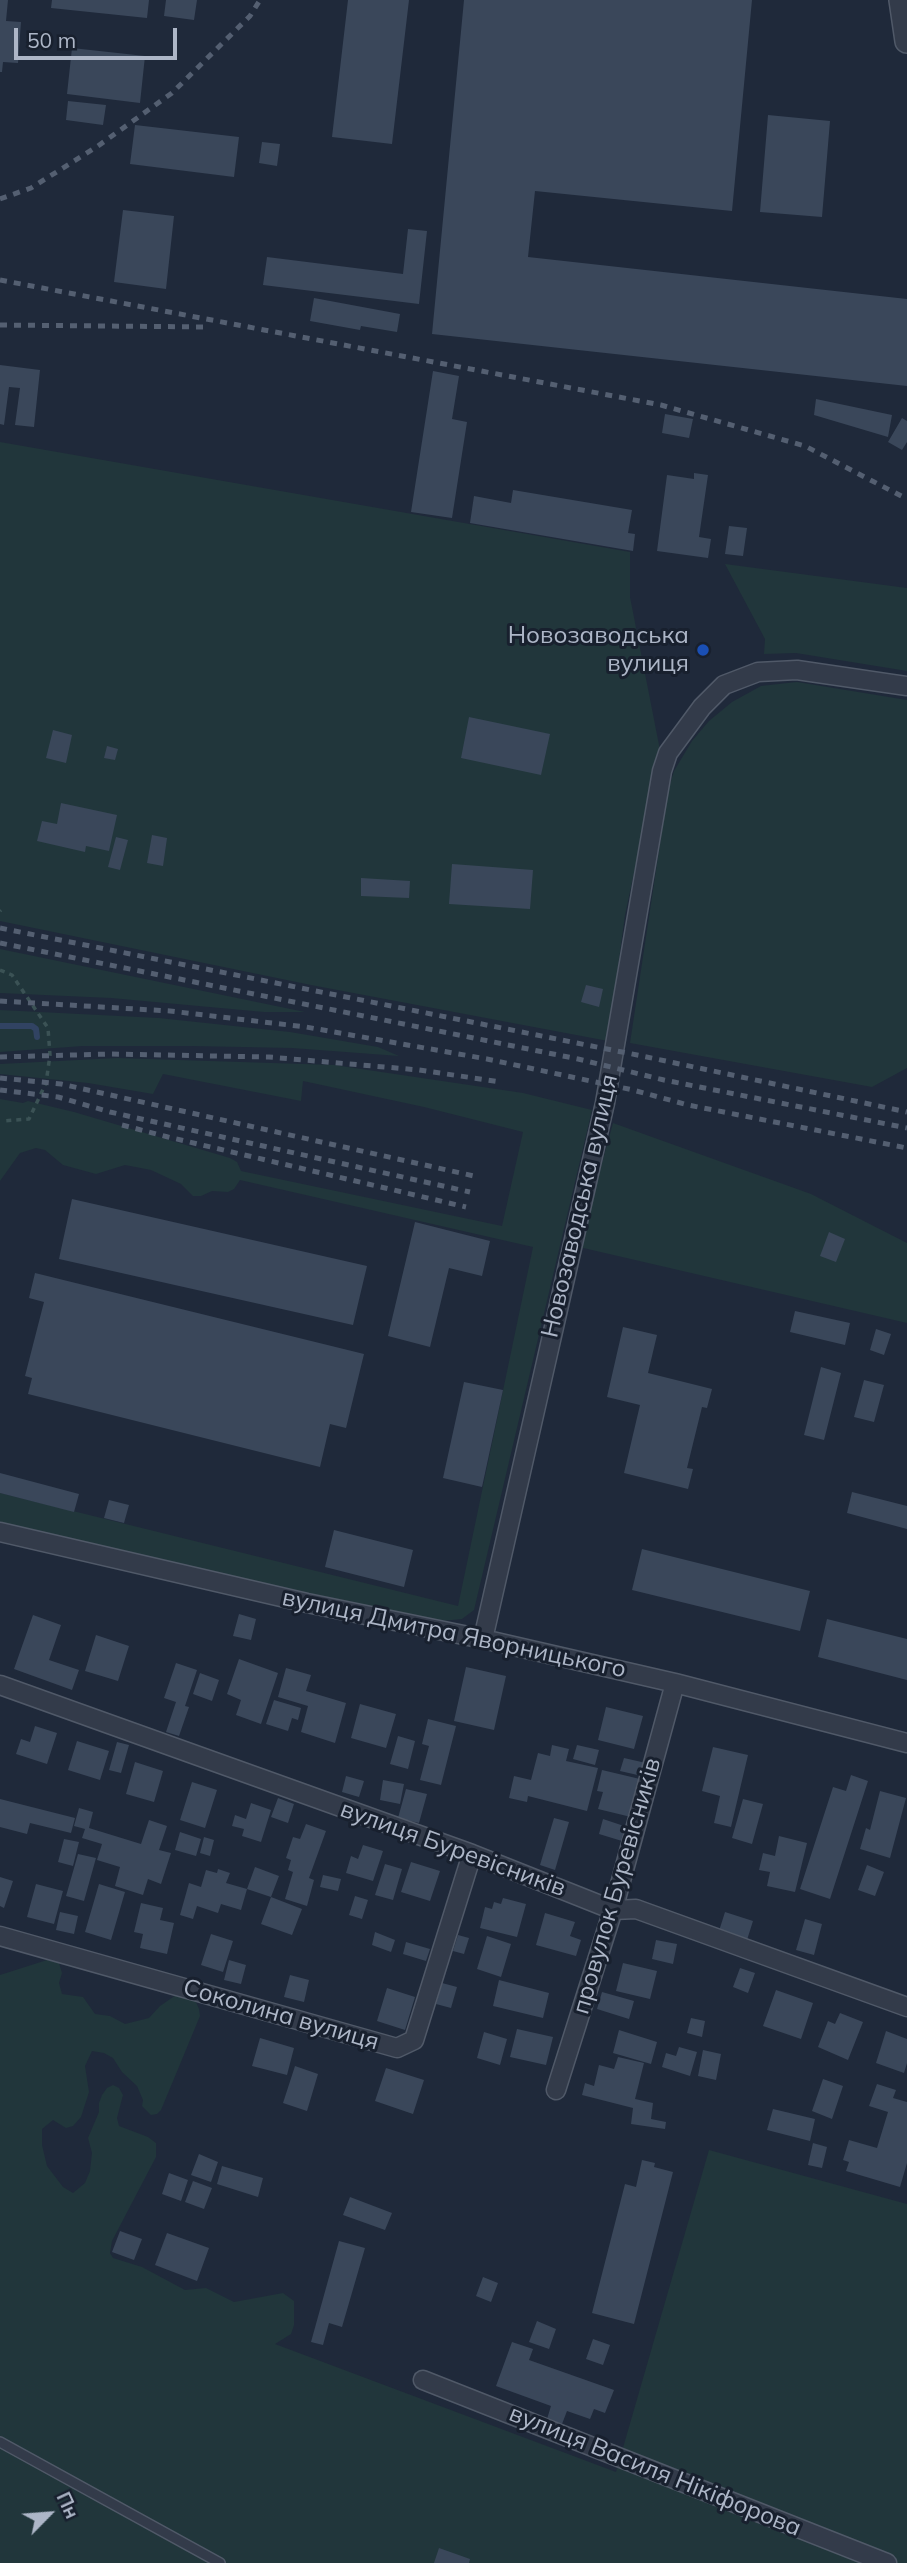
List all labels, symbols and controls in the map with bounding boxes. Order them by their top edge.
scale bar [18,14,180,58]
text: 50 m [27,27,76,53]
place label: Новозаводська вулиця [508,622,689,678]
marker: Новозаводська вулиця [695,642,711,658]
street label: Новозаводська вулиця [536,1072,624,1340]
street label: вулиця Дмитра Яворницького [279,1583,629,1685]
street label: провулок Буревісників [567,1755,667,2017]
street label: вулиця Буревісників [336,1795,570,1903]
street label: Соколина вулиця [180,1973,382,2057]
street label: вулиця Василя Нікіфорова [505,2399,805,2543]
north arrow [14,2479,84,2549]
text: Пн [52,2488,84,2522]

